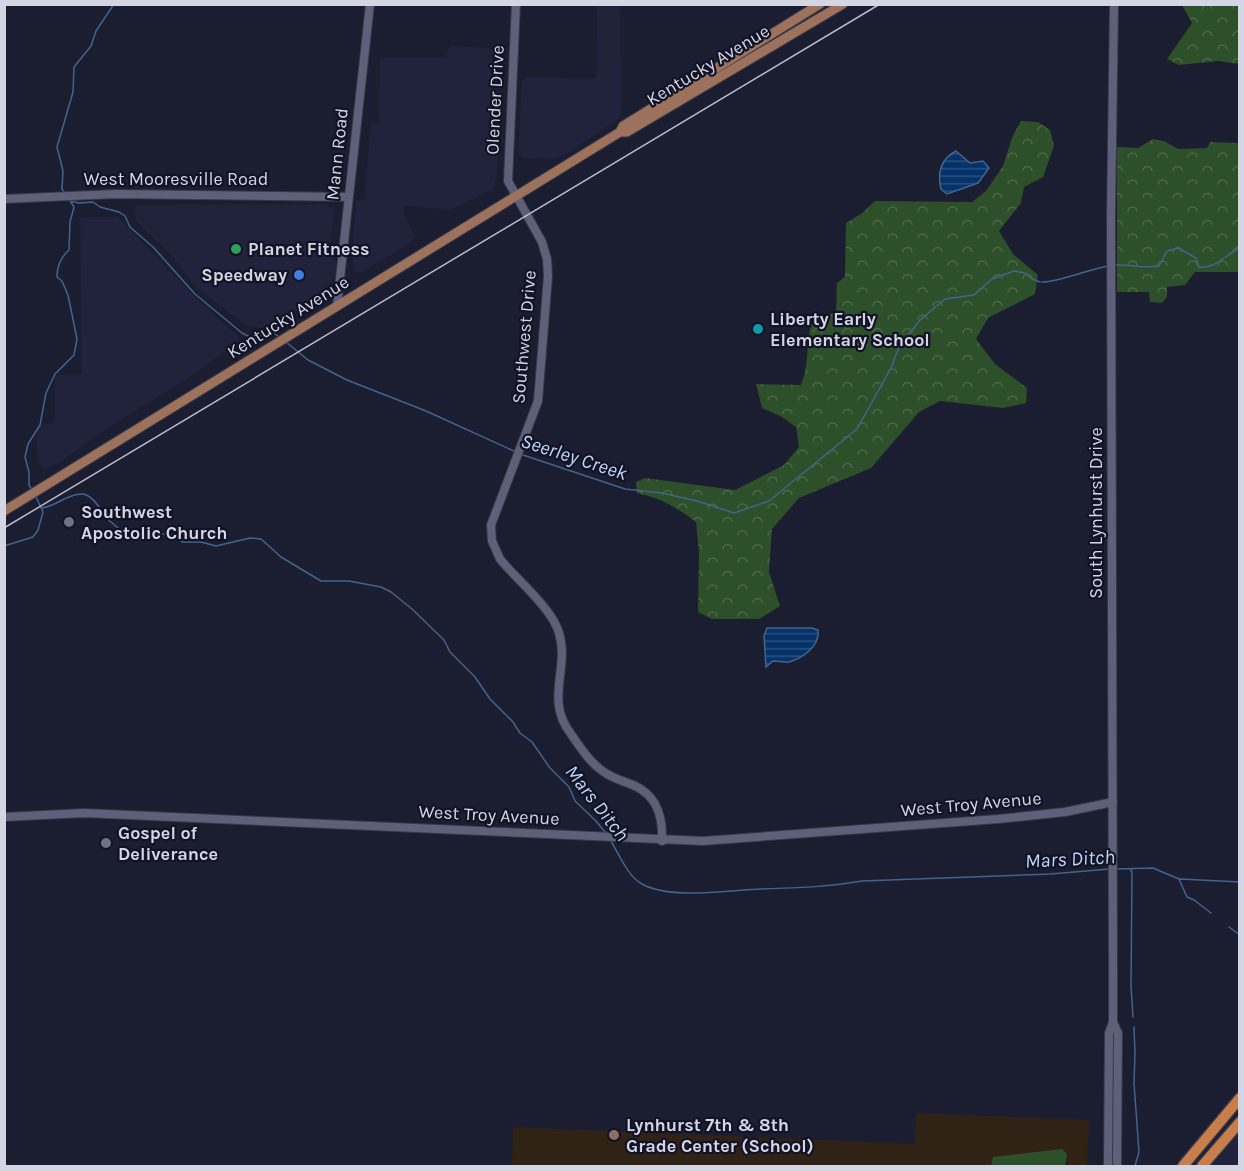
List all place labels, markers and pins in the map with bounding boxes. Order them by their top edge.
place label: Planet Fitness [248,238,369,260]
marker: Planet Fitness [229,242,243,256]
place label: Speedway [201,264,287,286]
marker: Speedway [292,268,306,282]
place label: Liberty Early Elementary School [770,308,930,351]
marker: Liberty Early Elementary School [751,322,765,336]
place label: Southwest Apostolic Church [81,501,227,544]
marker: Southwest Apostolic Church [62,515,76,529]
place label: Gospel of Deliverance [118,822,218,865]
marker: Gospel of Deliverance [99,836,113,850]
place label: Lynhurst 7th & 8th Grade Center (School) [626,1114,814,1157]
marker: Lynhurst 7th & 8th Grade Center (School) [607,1128,621,1142]

